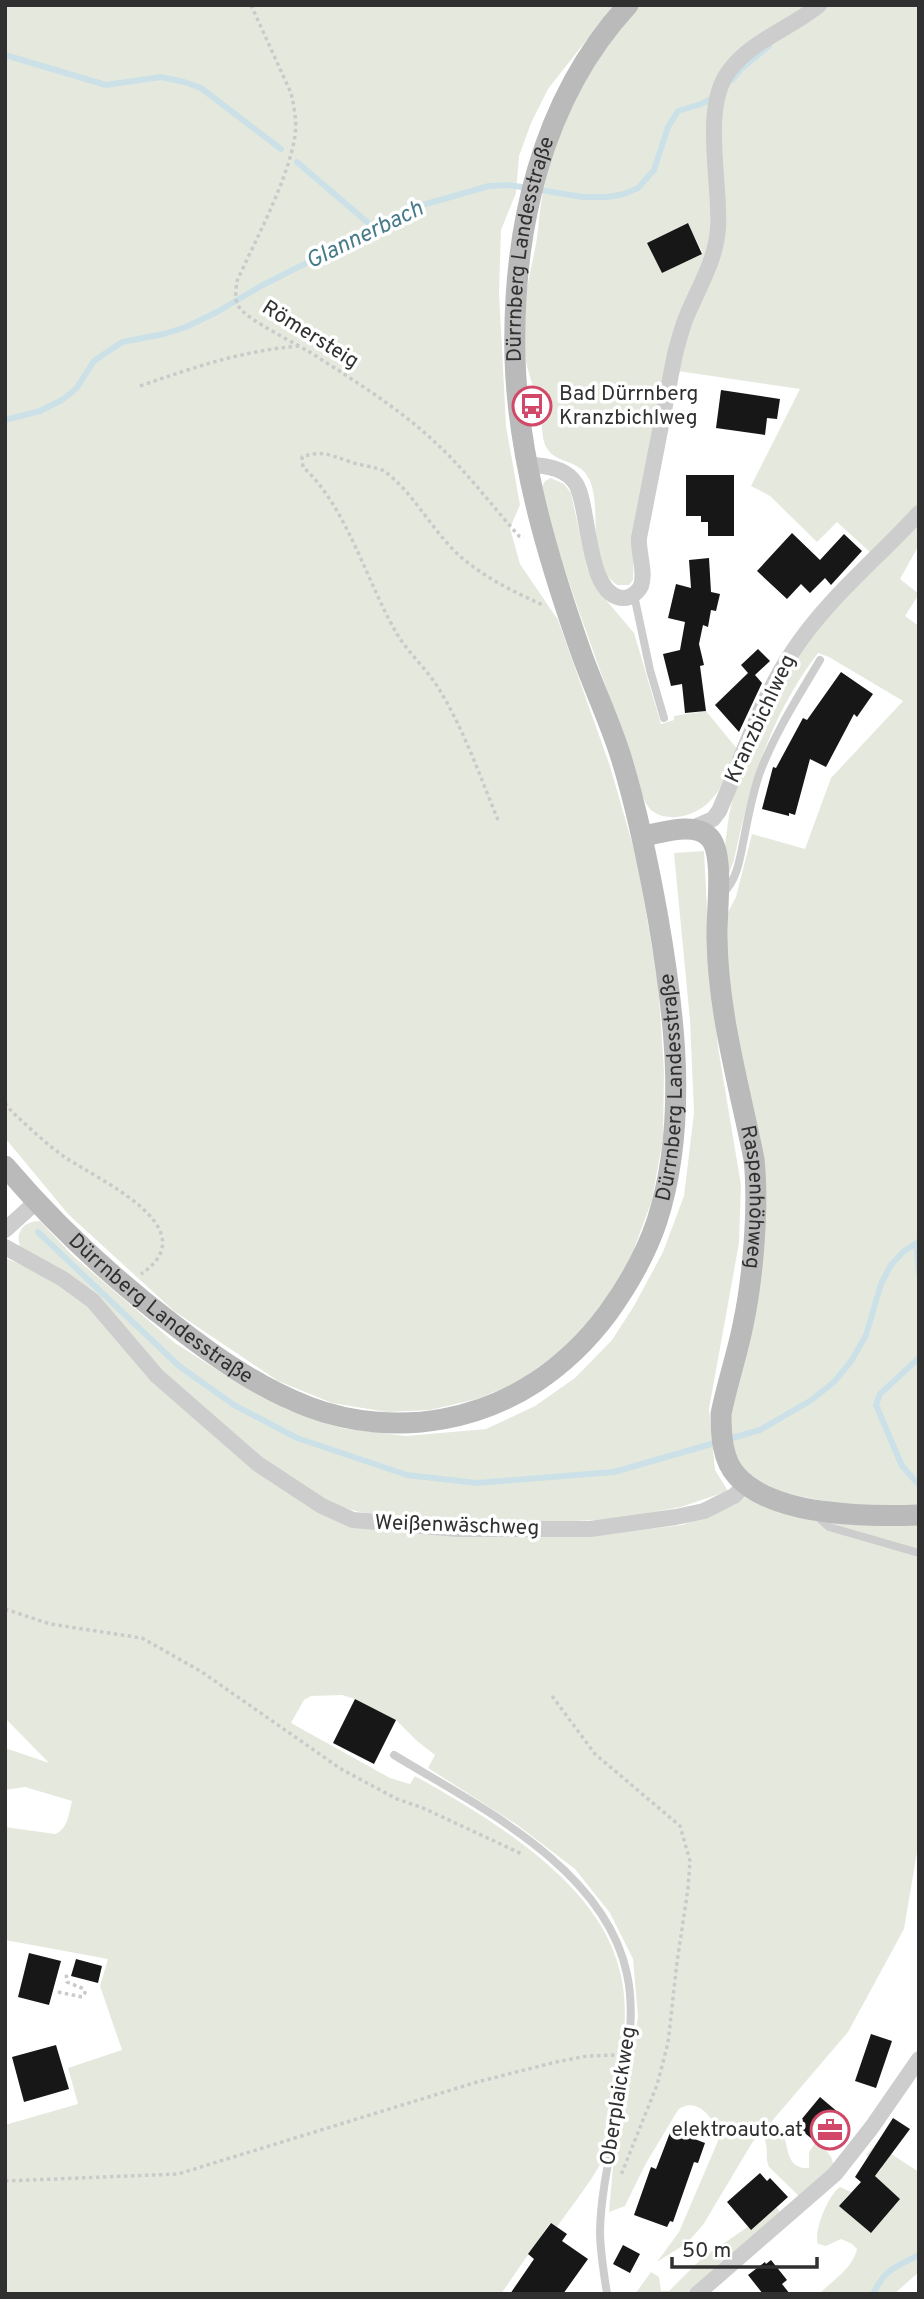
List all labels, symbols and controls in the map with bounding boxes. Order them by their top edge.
street label: Dürrnberg Landesstraße [501,133,561,362]
water label: Glannerbach [302,195,429,277]
street label: Römersteig [257,295,363,375]
place label: Bad Dürrnberg Kranzbichlweg [559,381,698,432]
bus stop icon: Bad Dürrnberg Kranzbichlweg [511,385,553,427]
street label: Kranzbichlweg [719,650,803,788]
street label: Dürrnberg Landesstraße [650,972,689,1204]
street label: Raspenhöhweg [734,1123,769,1270]
street label: Dürrnberg Landesstraße [62,1228,258,1390]
street label: Weißenwäschweg [374,1510,540,1542]
street label: Oberplaickweg [595,2025,643,2167]
office icon: elektroauto.at [809,2109,851,2151]
place label: elektroauto.at [672,2117,803,2144]
scale bar [672,2226,817,2270]
text: 50 m [682,2238,731,2265]

